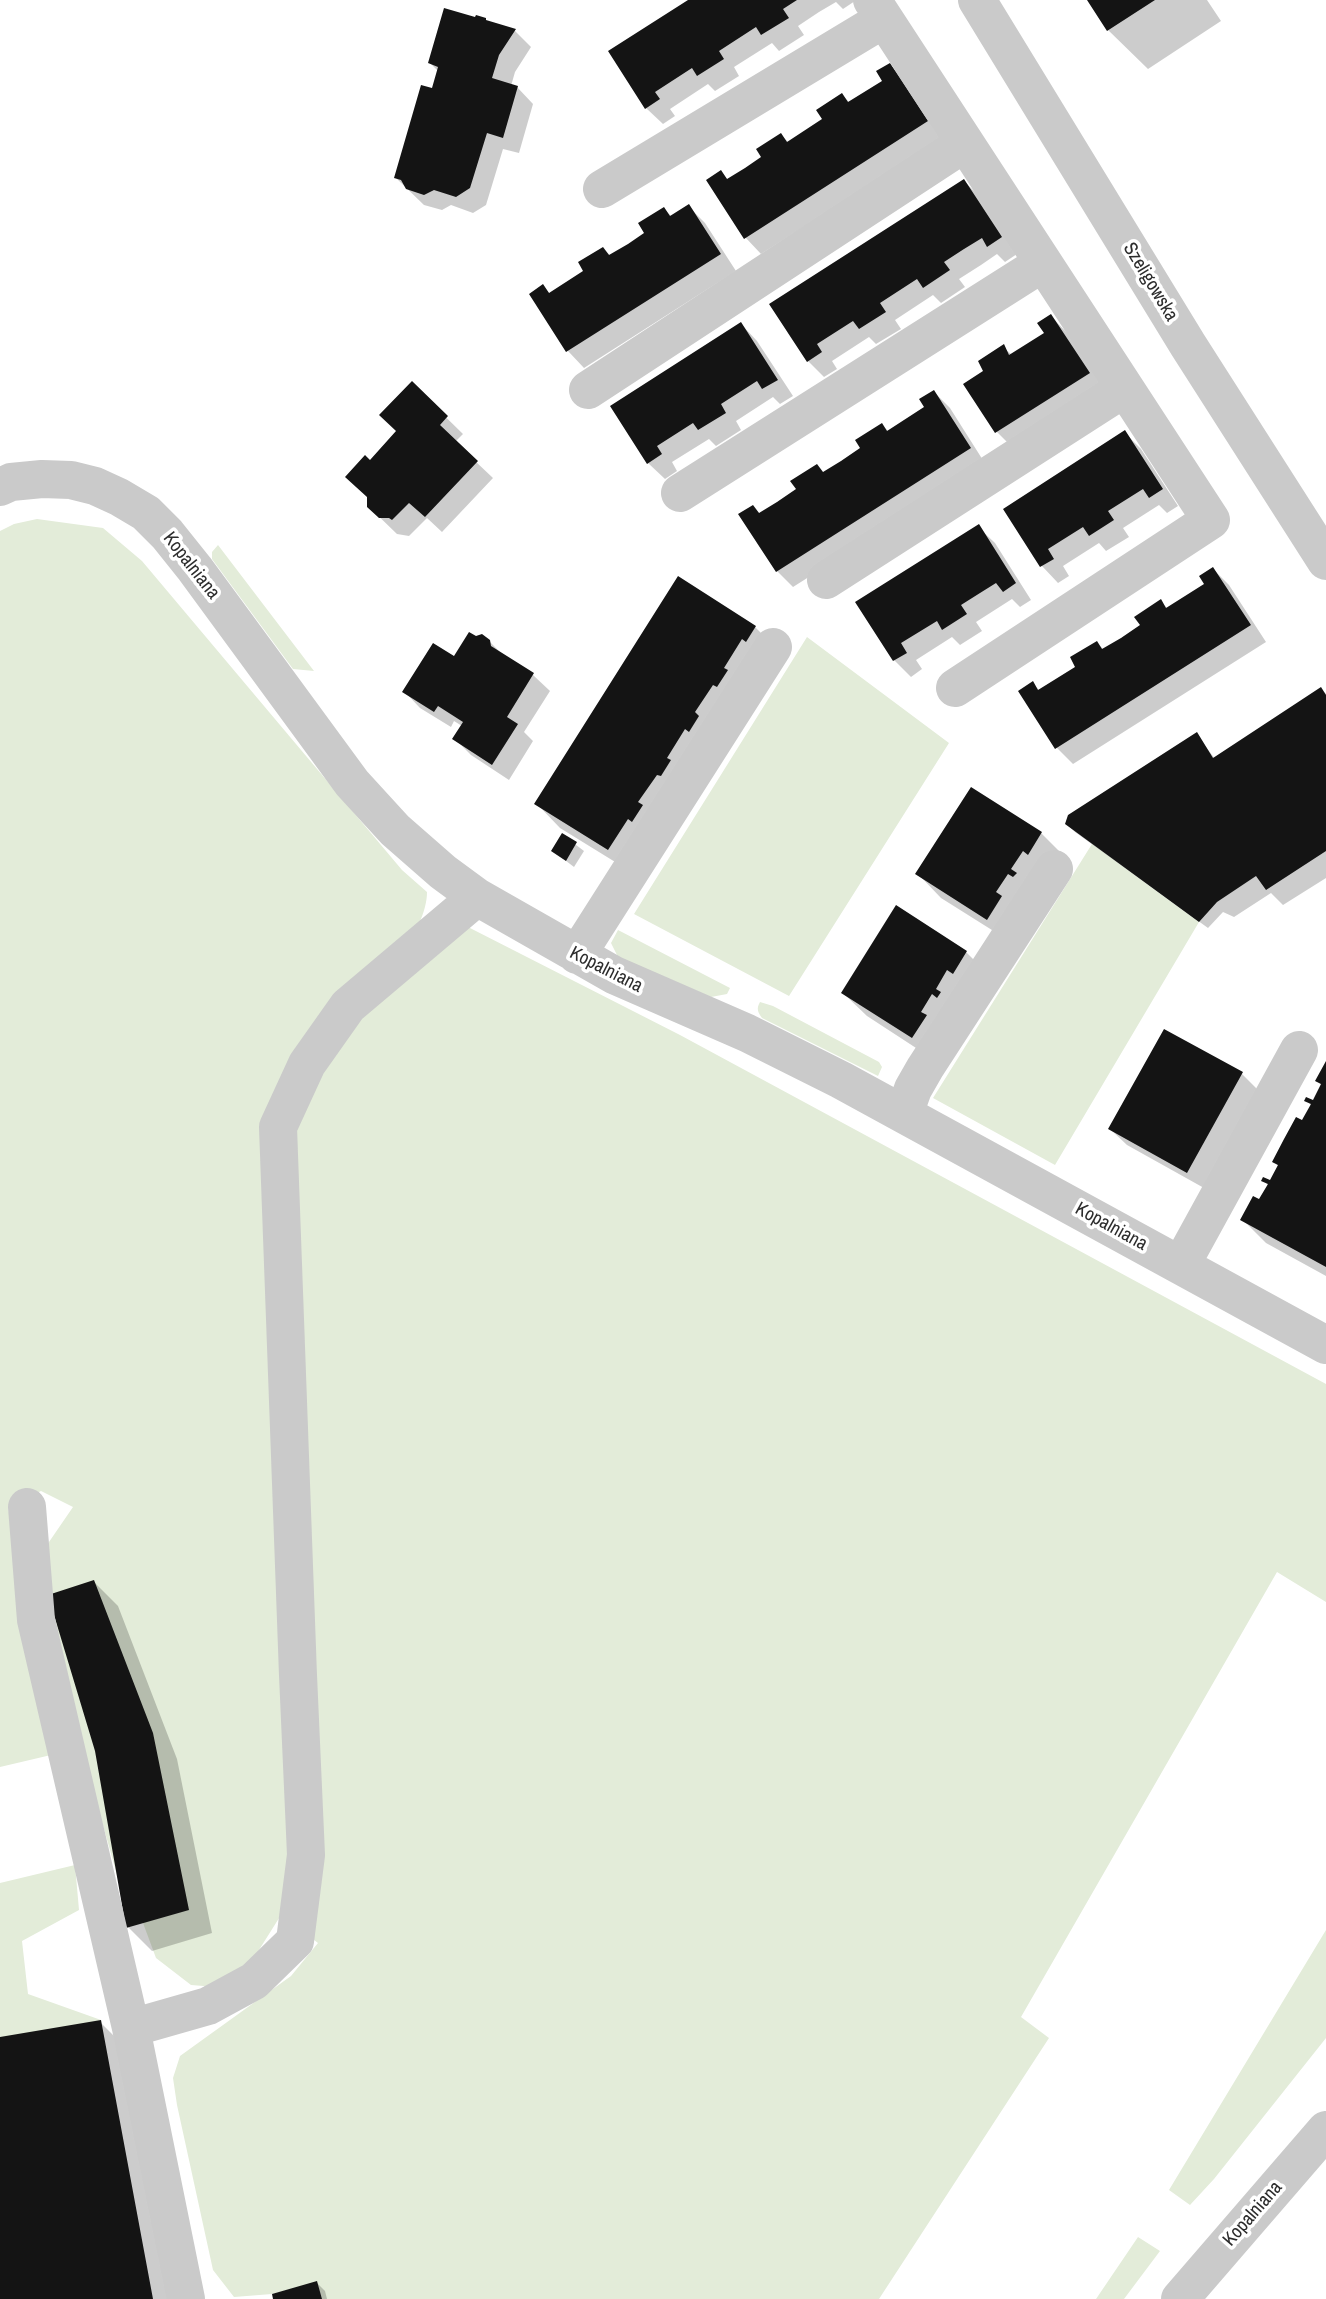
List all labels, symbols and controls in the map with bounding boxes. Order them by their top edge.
street label: Szeligowska [1118,239,1182,325]
street label: Kopalniana [158,528,224,604]
street label: Kopalniana [566,942,646,998]
street label: Kopalniana [1071,1198,1151,1256]
street label: Kopalniana [1219,2177,1287,2251]

